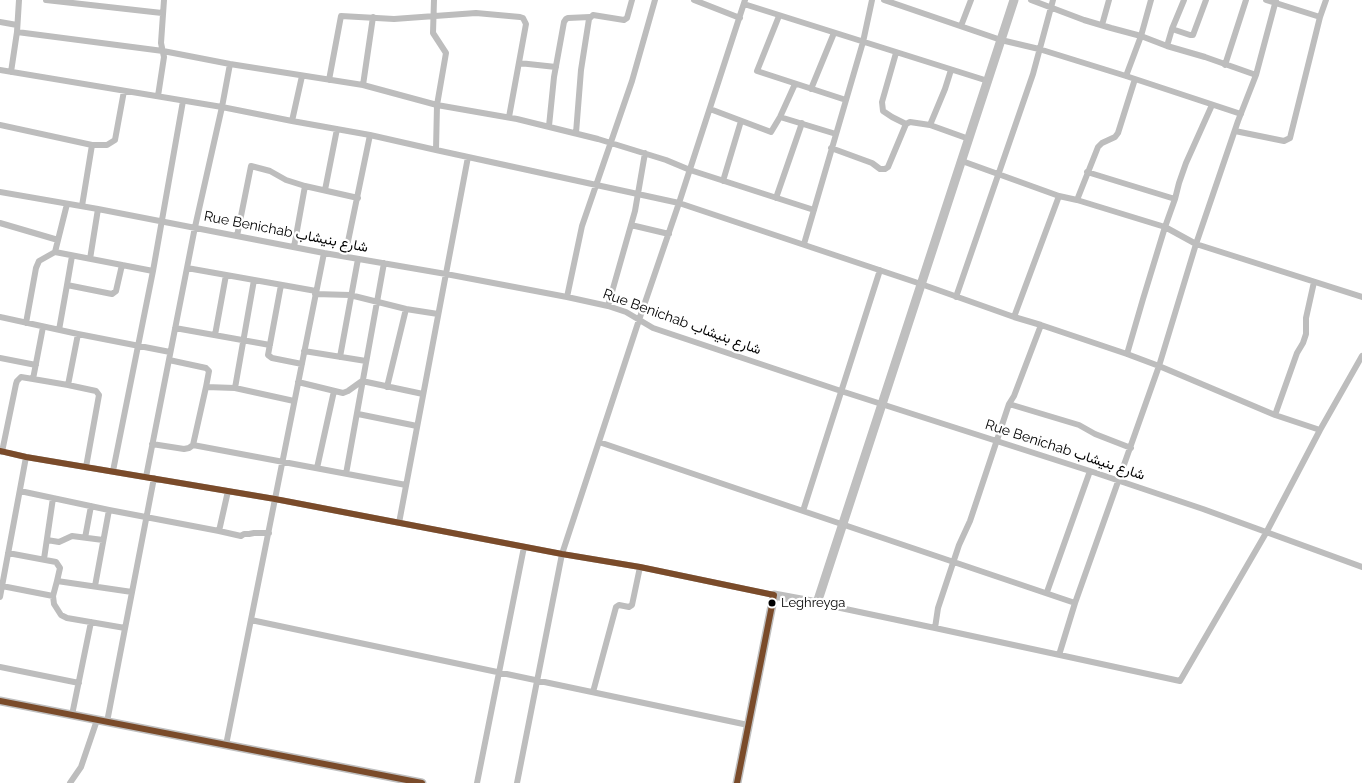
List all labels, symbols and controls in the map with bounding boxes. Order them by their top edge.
street label: Rue Benichab شارع بنيشاب [202,208,370,256]
street label: Rue Benichab شارع بنيشاب [601,286,763,358]
street label: Rue Benichab شارع بنيشاب [983,416,1147,484]
place label: Leghreyga [781,595,845,611]
marker: Leghreyga [767,598,777,608]

